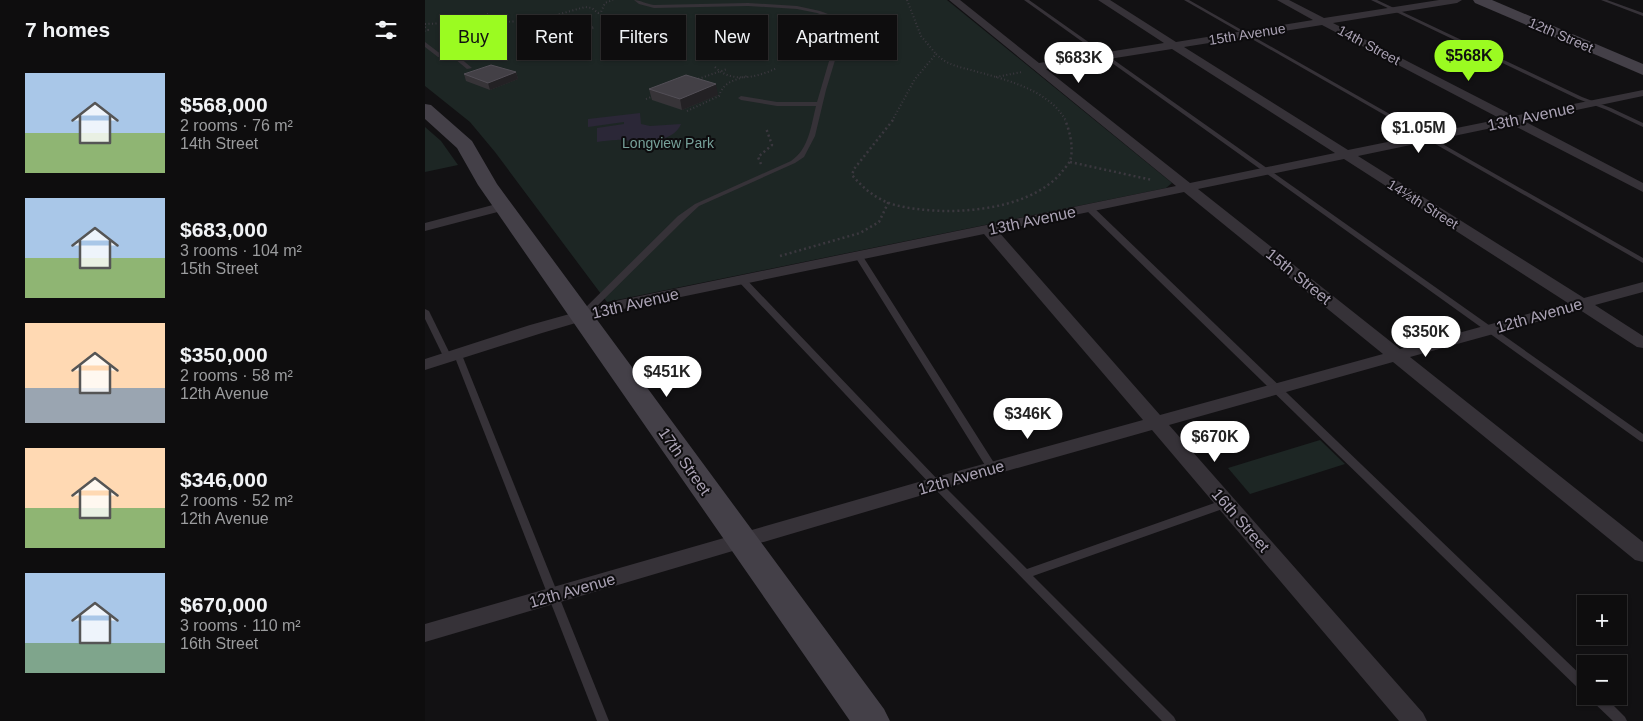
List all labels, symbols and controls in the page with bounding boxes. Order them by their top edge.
street label: 12th Street [1526,14,1596,56]
chip: Buy [440,15,507,60]
chip: Rent [517,15,591,60]
chip: Filters [601,15,686,60]
chip: New [696,15,768,60]
chip: Apartment [778,15,897,60]
icon: filters [372,16,400,44]
text: 7 homes [25,18,110,41]
street label: 15th Avenue [1207,20,1287,48]
street label: 14th Street [1335,22,1403,68]
pin: $568K [1434,39,1504,82]
pin: $683K [1044,42,1114,84]
text: $568K [1445,47,1493,64]
text: $683K [1055,49,1103,66]
icon: home [65,93,125,153]
text: $568,000 [180,93,268,116]
street label: 13th Avenue [1486,99,1576,134]
pin: $1.05M [1378,112,1460,154]
text: 2 rooms · 76 m² [180,117,293,134]
text: $1.05M [1392,119,1446,136]
text: 14th Street [180,135,258,152]
park label: Longview Park [622,135,715,151]
street label: 14½th Street [1385,176,1461,232]
street label: 13th Avenue [987,203,1077,238]
icon: home [65,218,125,278]
text: $683,000 [180,218,268,241]
text: 3 rooms · 104 m² [180,242,302,259]
street label: 15th Street [1263,245,1335,308]
text: 15th Street [180,260,258,277]
street label: 13th Avenue [590,285,680,322]
street label: 12th Avenue [1494,295,1584,336]
pin: $350K [1391,316,1461,358]
text: $350K [1402,323,1450,340]
icon: home [65,343,125,403]
text: $350,000 [180,343,268,366]
pin: $451K [632,356,702,398]
text: $451K [643,363,691,380]
text: 2 rooms · 58 m² [180,367,293,384]
text: 12th Avenue [180,385,269,402]
pin: $346K [993,398,1063,440]
text: $346K [1004,405,1052,422]
pin: $670K [1180,420,1250,463]
street label: 17th Street [655,424,714,499]
text: $670K [1191,428,1239,445]
street label: 12th Avenue [916,457,1006,498]
icon: home [65,468,125,528]
text: $346,000 [180,468,268,491]
street label: 16th Street [1209,485,1273,556]
text: 2 rooms · 52 m² [180,492,293,509]
text: 12th Avenue [180,510,269,527]
street label: 12th Avenue [527,570,617,611]
icon: home [65,593,125,653]
text: $670,000 [180,593,268,616]
map controls [1577,595,1627,705]
button: + [1577,595,1627,645]
text: 3 rooms · 110 m² [180,617,301,634]
text: 16th Street [180,635,258,652]
button: − [1577,655,1627,705]

